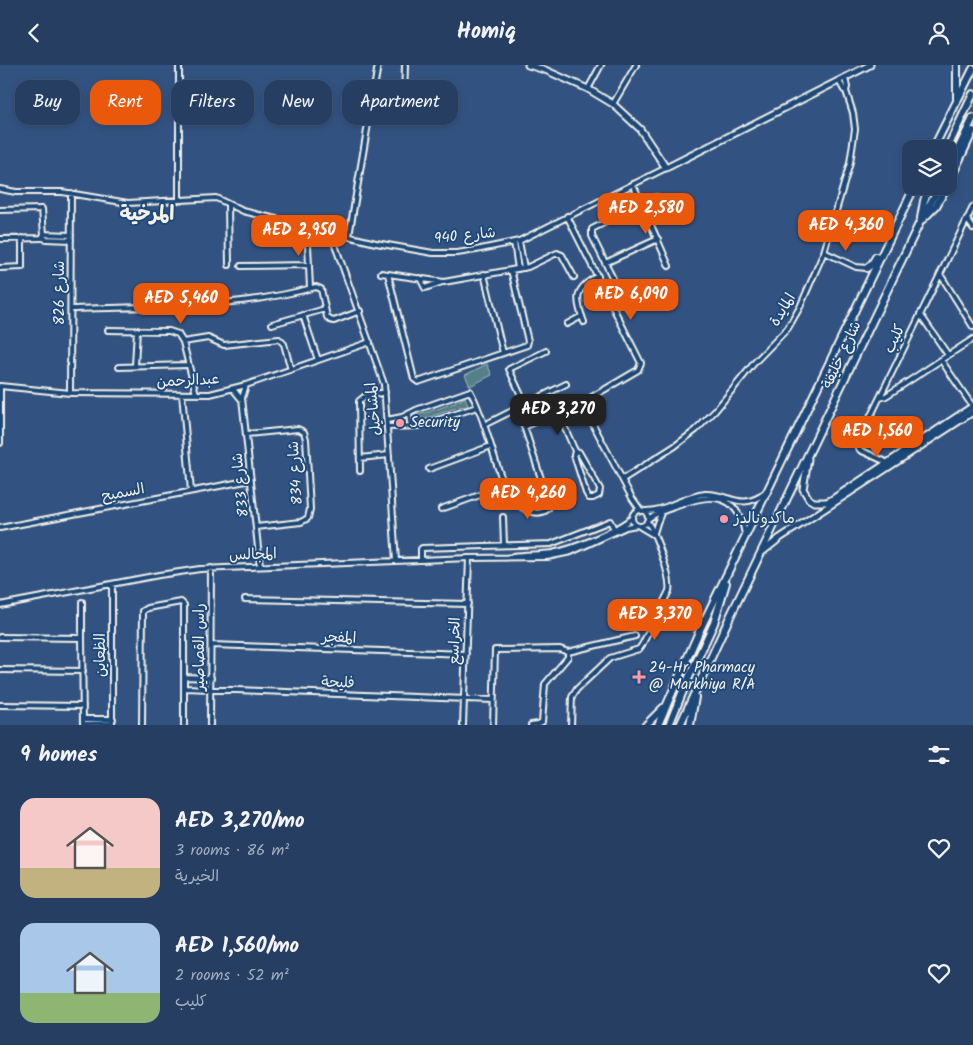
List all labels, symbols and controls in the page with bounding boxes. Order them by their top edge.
text: Homiq [457,15,516,50]
icon: back [20,19,48,47]
icon: person [925,19,953,47]
chip: Buy [15,80,80,125]
chip: Rent [90,80,161,125]
chip: Filters [171,80,254,125]
chip: New [264,80,332,125]
chip: Apartment [342,80,458,125]
map controls [902,140,957,195]
button: layers [902,140,957,195]
pin: AED 2,580 [589,193,703,235]
text: AED 2,580 [609,196,683,221]
district label: المرخية [120,199,174,231]
pin: AED 4,360 [789,209,903,252]
text: AED 4,360 [809,213,883,238]
pin: AED 2,950 [242,215,356,257]
text: AED 2,950 [262,218,336,243]
street label: شارع 940 [433,221,497,251]
street label: شارع 826 [48,261,72,325]
pin: AED 6,090 [574,279,688,321]
text: AED 6,090 [594,282,668,307]
pin: AED 5,460 [124,283,238,325]
text: AED 5,460 [144,286,218,311]
street label: المايدة [764,289,802,331]
street label: شارع خليفة [816,317,868,393]
street label: كليب [878,320,912,358]
street label: عبدالرحمن [156,367,220,395]
street label: المشاخيل [359,381,389,437]
pin: AED 3,270 [501,393,615,436]
text: AED 3,270 [521,397,595,422]
place label: Security [410,411,461,435]
pin: AED 1,560 [820,415,934,458]
marker: Security [394,417,406,429]
text: AED 1,560 [842,419,912,444]
street label: شارع 834 [282,440,310,506]
street label: شارع 833 [226,452,256,518]
street label: السميح [99,477,147,509]
pin: AED 4,260 [471,477,585,520]
text: AED 4,260 [491,481,565,506]
place label: ماكدونالدز [733,507,795,531]
marker: ماكدونالدز [718,513,730,525]
street label: المجالس [229,542,277,568]
pin: AED 3,370 [598,599,712,641]
text: AED 3,370 [618,602,692,627]
street label: راس القصاصير [188,603,212,692]
street label: الخراسع [442,617,468,665]
street label: المفجر [319,625,357,651]
street label: الظعاين [89,633,113,677]
place label: 24-Hr Pharmacy @ Markhiya R/A [649,656,756,697]
street label: فليحة [321,670,355,696]
marker: 24-Hr Pharmacy @ Markhiya R/A [633,671,645,683]
text: 9 homes [20,739,97,772]
icon: filters [925,741,953,769]
text: AED 3,270/mo [175,805,305,838]
icon: home [60,818,120,878]
icon: heart [925,834,953,862]
text: 3 rooms · 86 m² [175,838,289,863]
text: الخيرية [175,864,219,889]
text: AED 1,560/mo [175,930,299,963]
icon: home [60,943,120,1003]
icon: heart [925,959,953,987]
text: 2 rooms · 52 m² [175,963,289,988]
text: كليب [175,989,207,1014]

